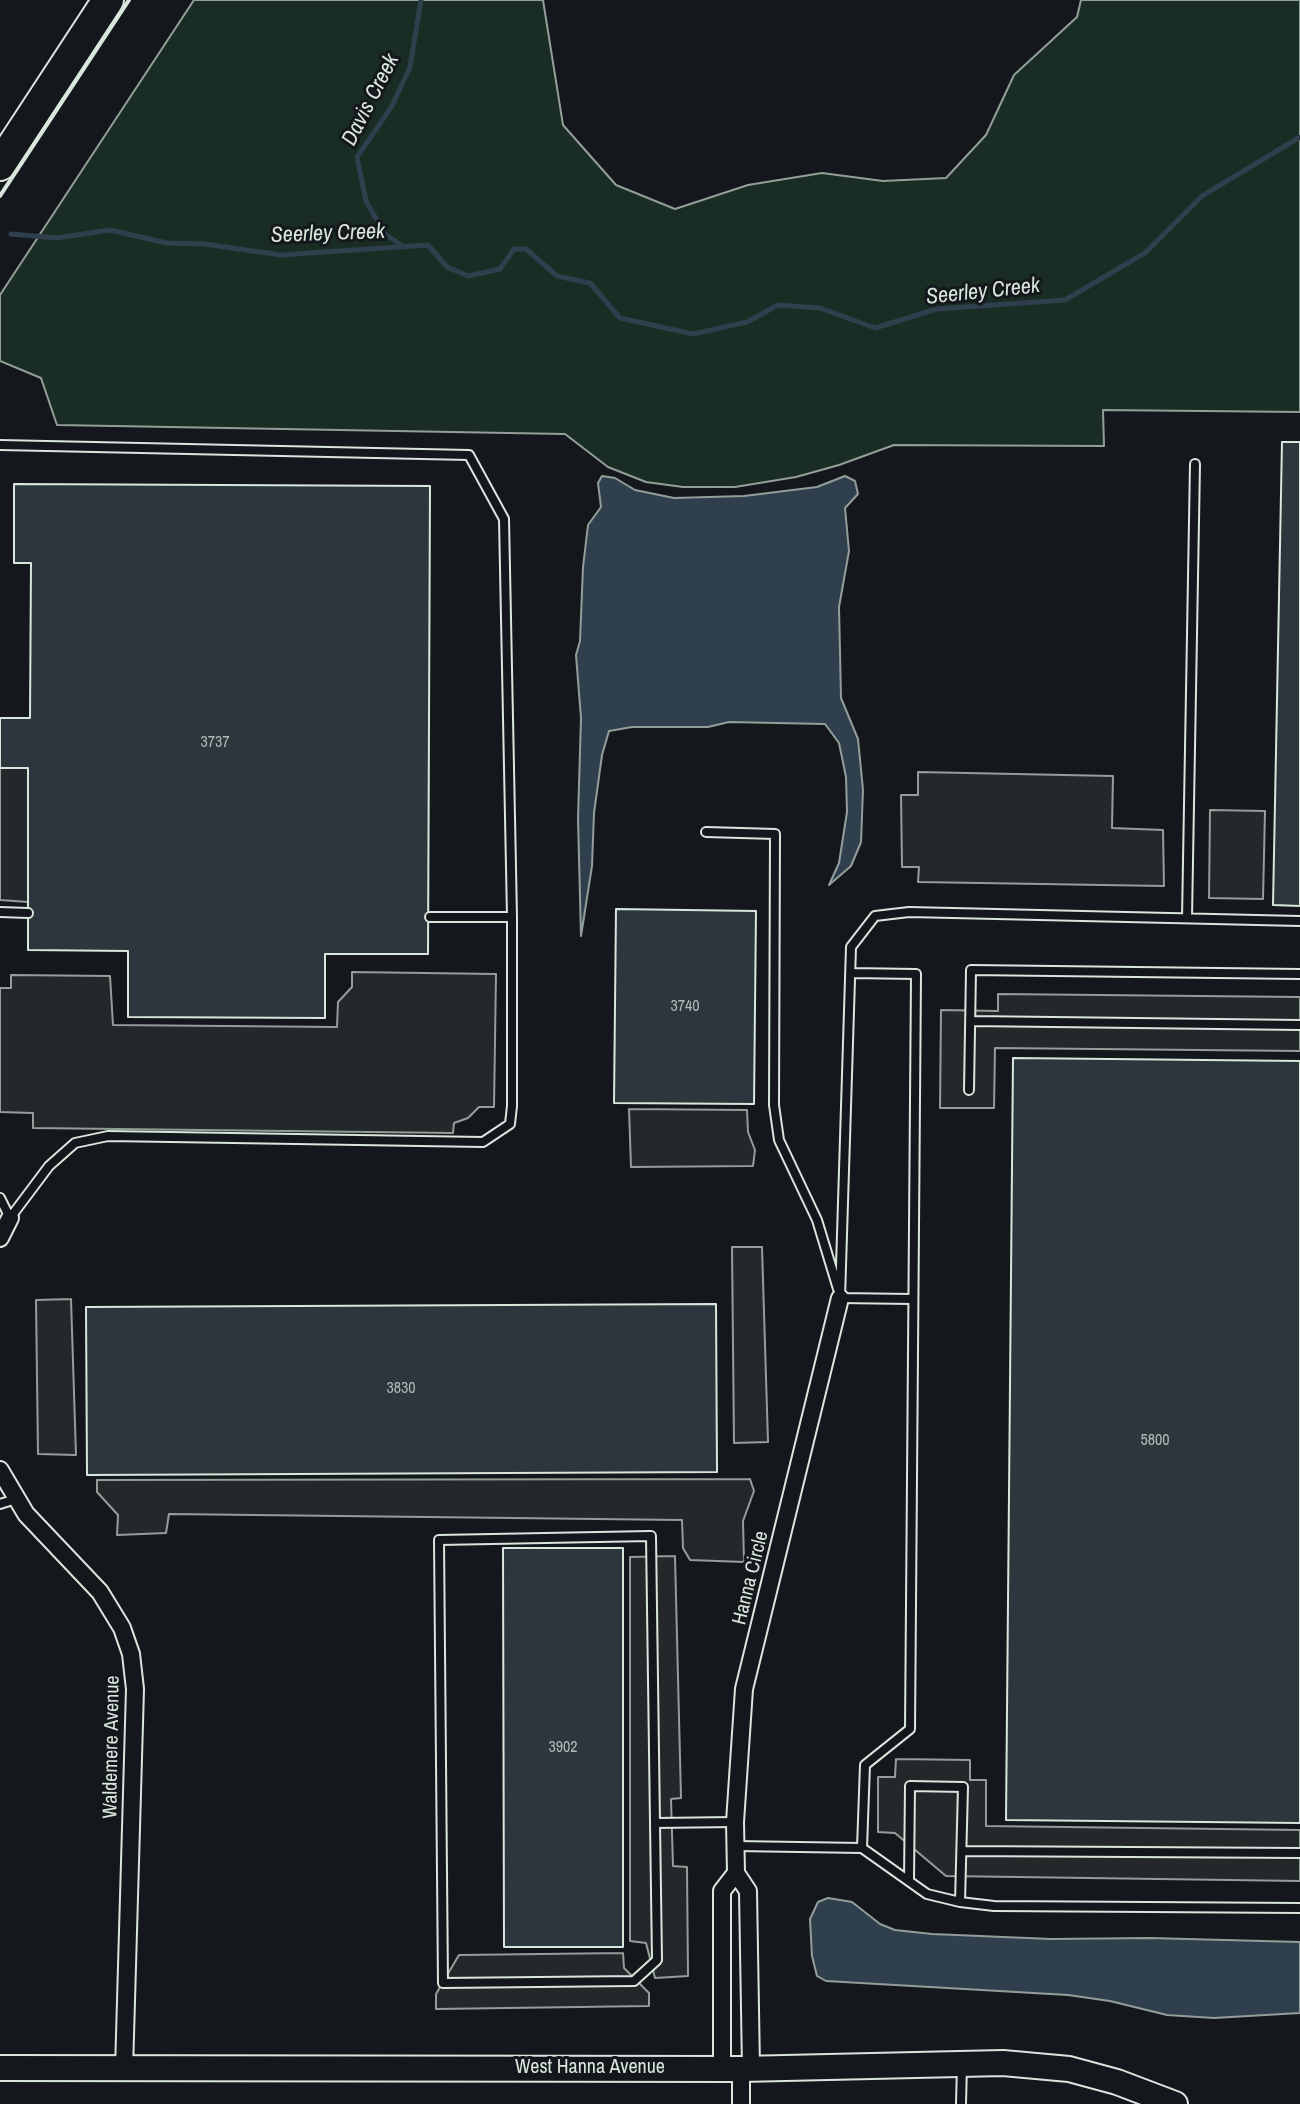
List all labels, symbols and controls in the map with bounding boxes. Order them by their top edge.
water label: Davis Creek [337,50,405,150]
water label: Seerley Creek [270,219,386,249]
water label: Seerley Creek [925,273,1041,311]
house number: 3737 [200,733,230,753]
house number: 3740 [670,997,700,1017]
house number: 3830 [386,1379,416,1399]
house number: 5800 [1140,1431,1170,1451]
street label: Hanna Circle [728,1529,774,1627]
street label: Waldemere Avenue [99,1675,125,1819]
house number: 3902 [548,1738,578,1758]
street label: West Hanna Avenue [515,2056,665,2080]

